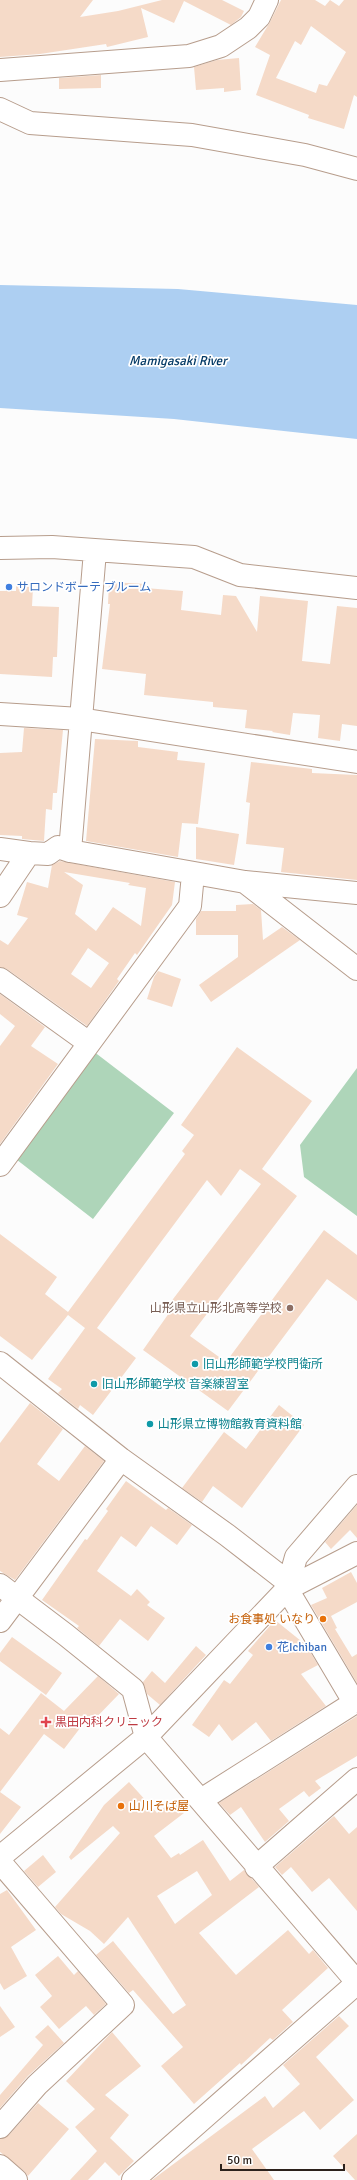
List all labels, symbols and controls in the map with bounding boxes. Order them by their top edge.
water label: Mamigasaki River [129,353,229,369]
place label: サロンドボーテ ブルーム [17,580,151,595]
marker: サロンドボーテ ブルーム [4,582,14,592]
place label: 山形県立山形北高等学校 [150,1301,282,1316]
marker: 山形県立山形北高等学校 [285,1303,295,1313]
place label: 旧山形師範学校門衛所 [203,1357,323,1372]
marker: 旧山形師範学校門衛所 [190,1359,200,1369]
place label: 旧山形師範学校 音楽練習室 [102,1377,249,1392]
marker: 旧山形師範学校 音楽練習室 [89,1379,99,1389]
place label: 山形県立博物館教育資料館 [158,1417,302,1432]
marker: 山形県立博物館教育資料館 [145,1419,155,1429]
place label: お食事処 いなり [228,1612,315,1627]
marker: お食事処 いなり [318,1614,328,1624]
place label: 花Ichiban [277,1640,327,1655]
marker: 花Ichiban [264,1642,274,1652]
place label: 黒田内科クリニック [55,1715,163,1730]
marker: 黒田内科クリニック [40,1716,52,1728]
place label: 山川そば屋 [129,1799,189,1814]
marker: 山川そば屋 [116,1801,126,1811]
scale bar [221,2146,344,2172]
text: 50 m [227,2153,252,2168]

